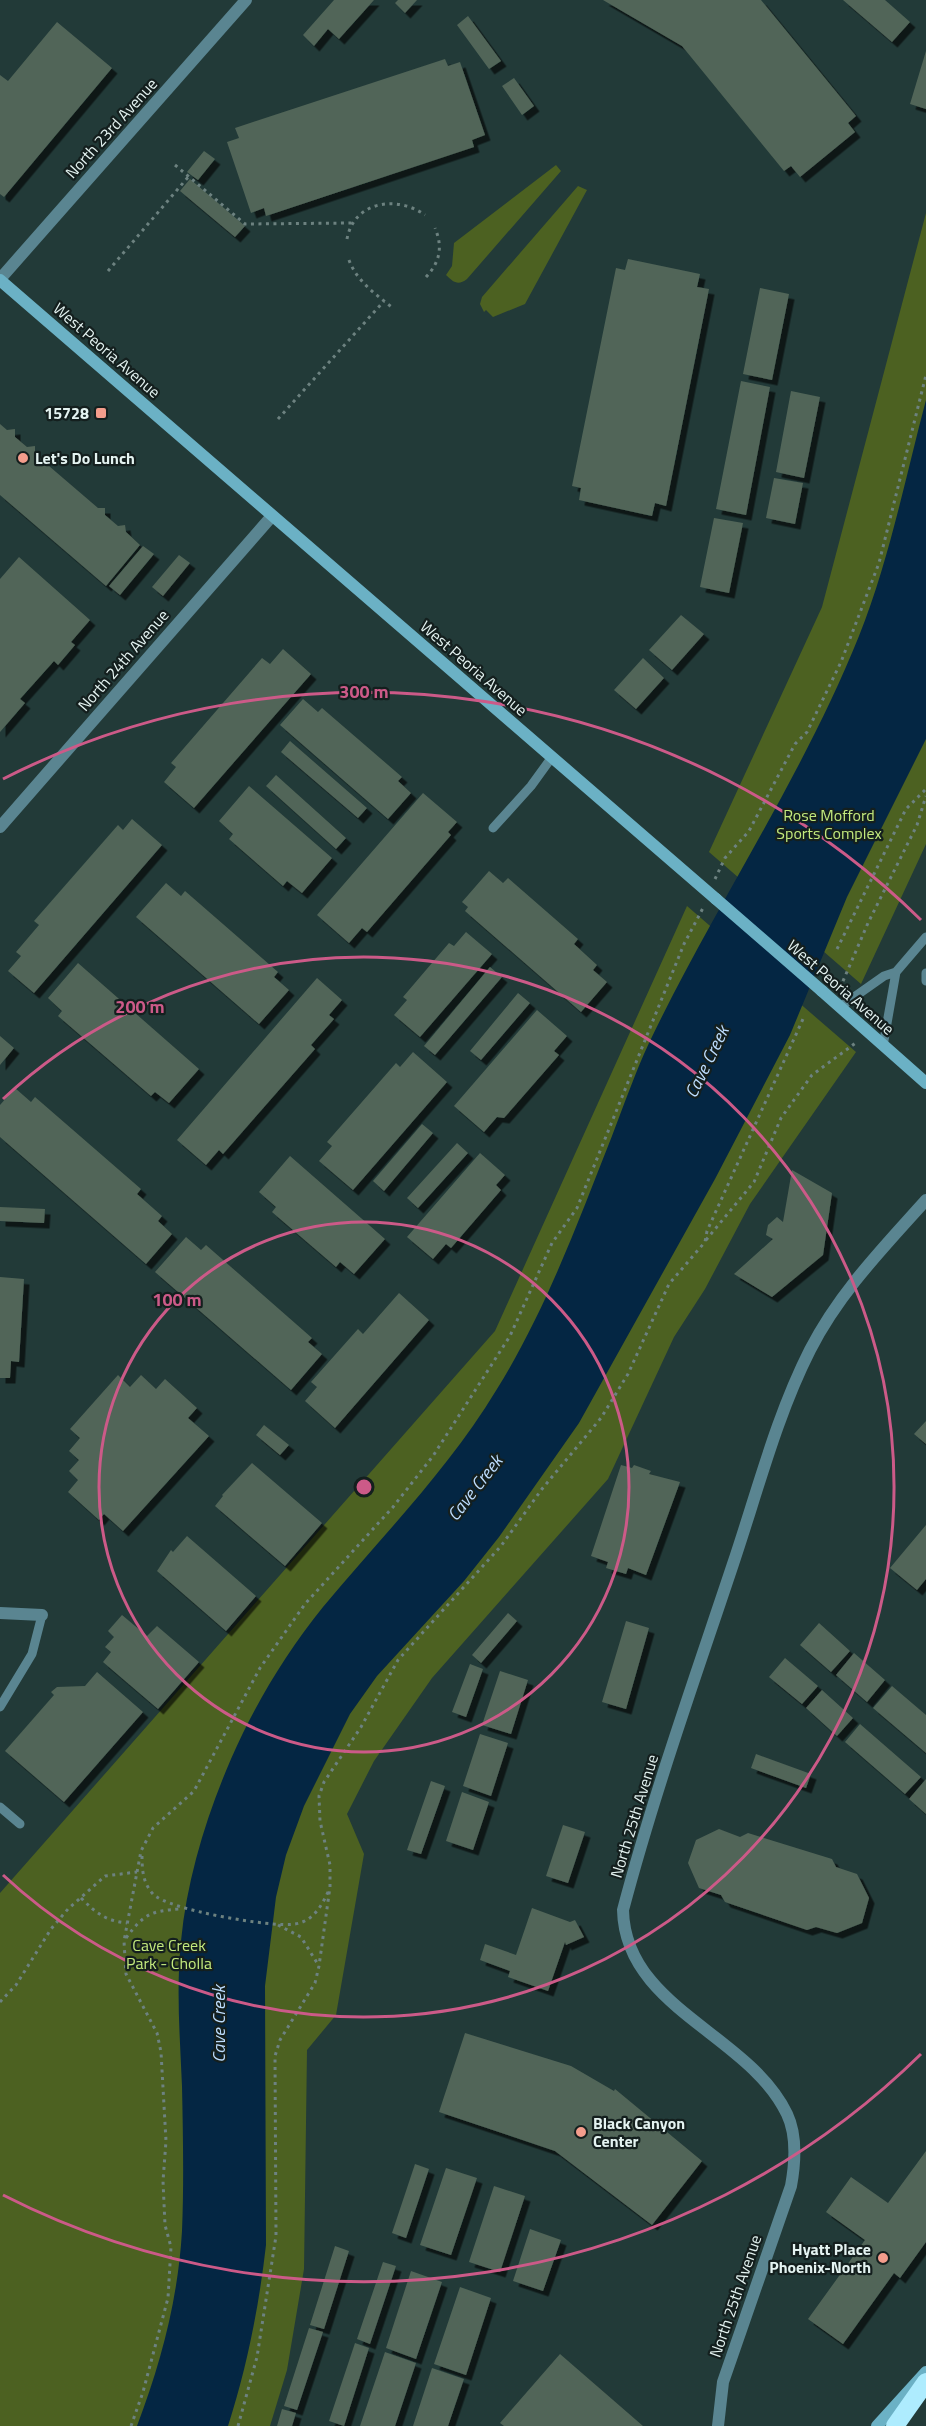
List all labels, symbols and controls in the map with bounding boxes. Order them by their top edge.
street label: North 23rd Avenue [59,73,163,183]
street label: West Peoria Avenue [48,297,166,403]
place label: 15728 [44,401,89,425]
marker: 15728 [94,406,108,420]
place label: Let's Do Lunch [35,446,135,470]
marker: Let's Do Lunch [16,451,30,465]
street label: North 24th Avenue [72,604,174,716]
street label: West Peoria Avenue [415,615,533,721]
text: 300 m [339,678,389,705]
park label: Rose Mofford Sports Complex [776,803,882,845]
street label: West Peoria Avenue [782,934,900,1040]
text: 200 m [115,993,165,1020]
water label: Cave Creek [677,1019,736,1102]
text: 100 m [152,1286,202,1313]
water label: Cave Creek [440,1447,510,1526]
centre of rings [354,1477,374,1497]
street label: North 25th Avenue [604,1751,664,1881]
park label: Cave Creek Park - Cholla [126,1933,212,1975]
water label: Cave Creek [205,1983,232,2063]
place label: Black Canyon Center [593,2111,685,2153]
marker: Black Canyon Center [574,2125,588,2139]
street label: North 25th Avenue [703,2232,767,2360]
place label: Hyatt Place Phoenix-North [769,2237,871,2279]
marker: Hyatt Place Phoenix-North [876,2251,890,2265]

